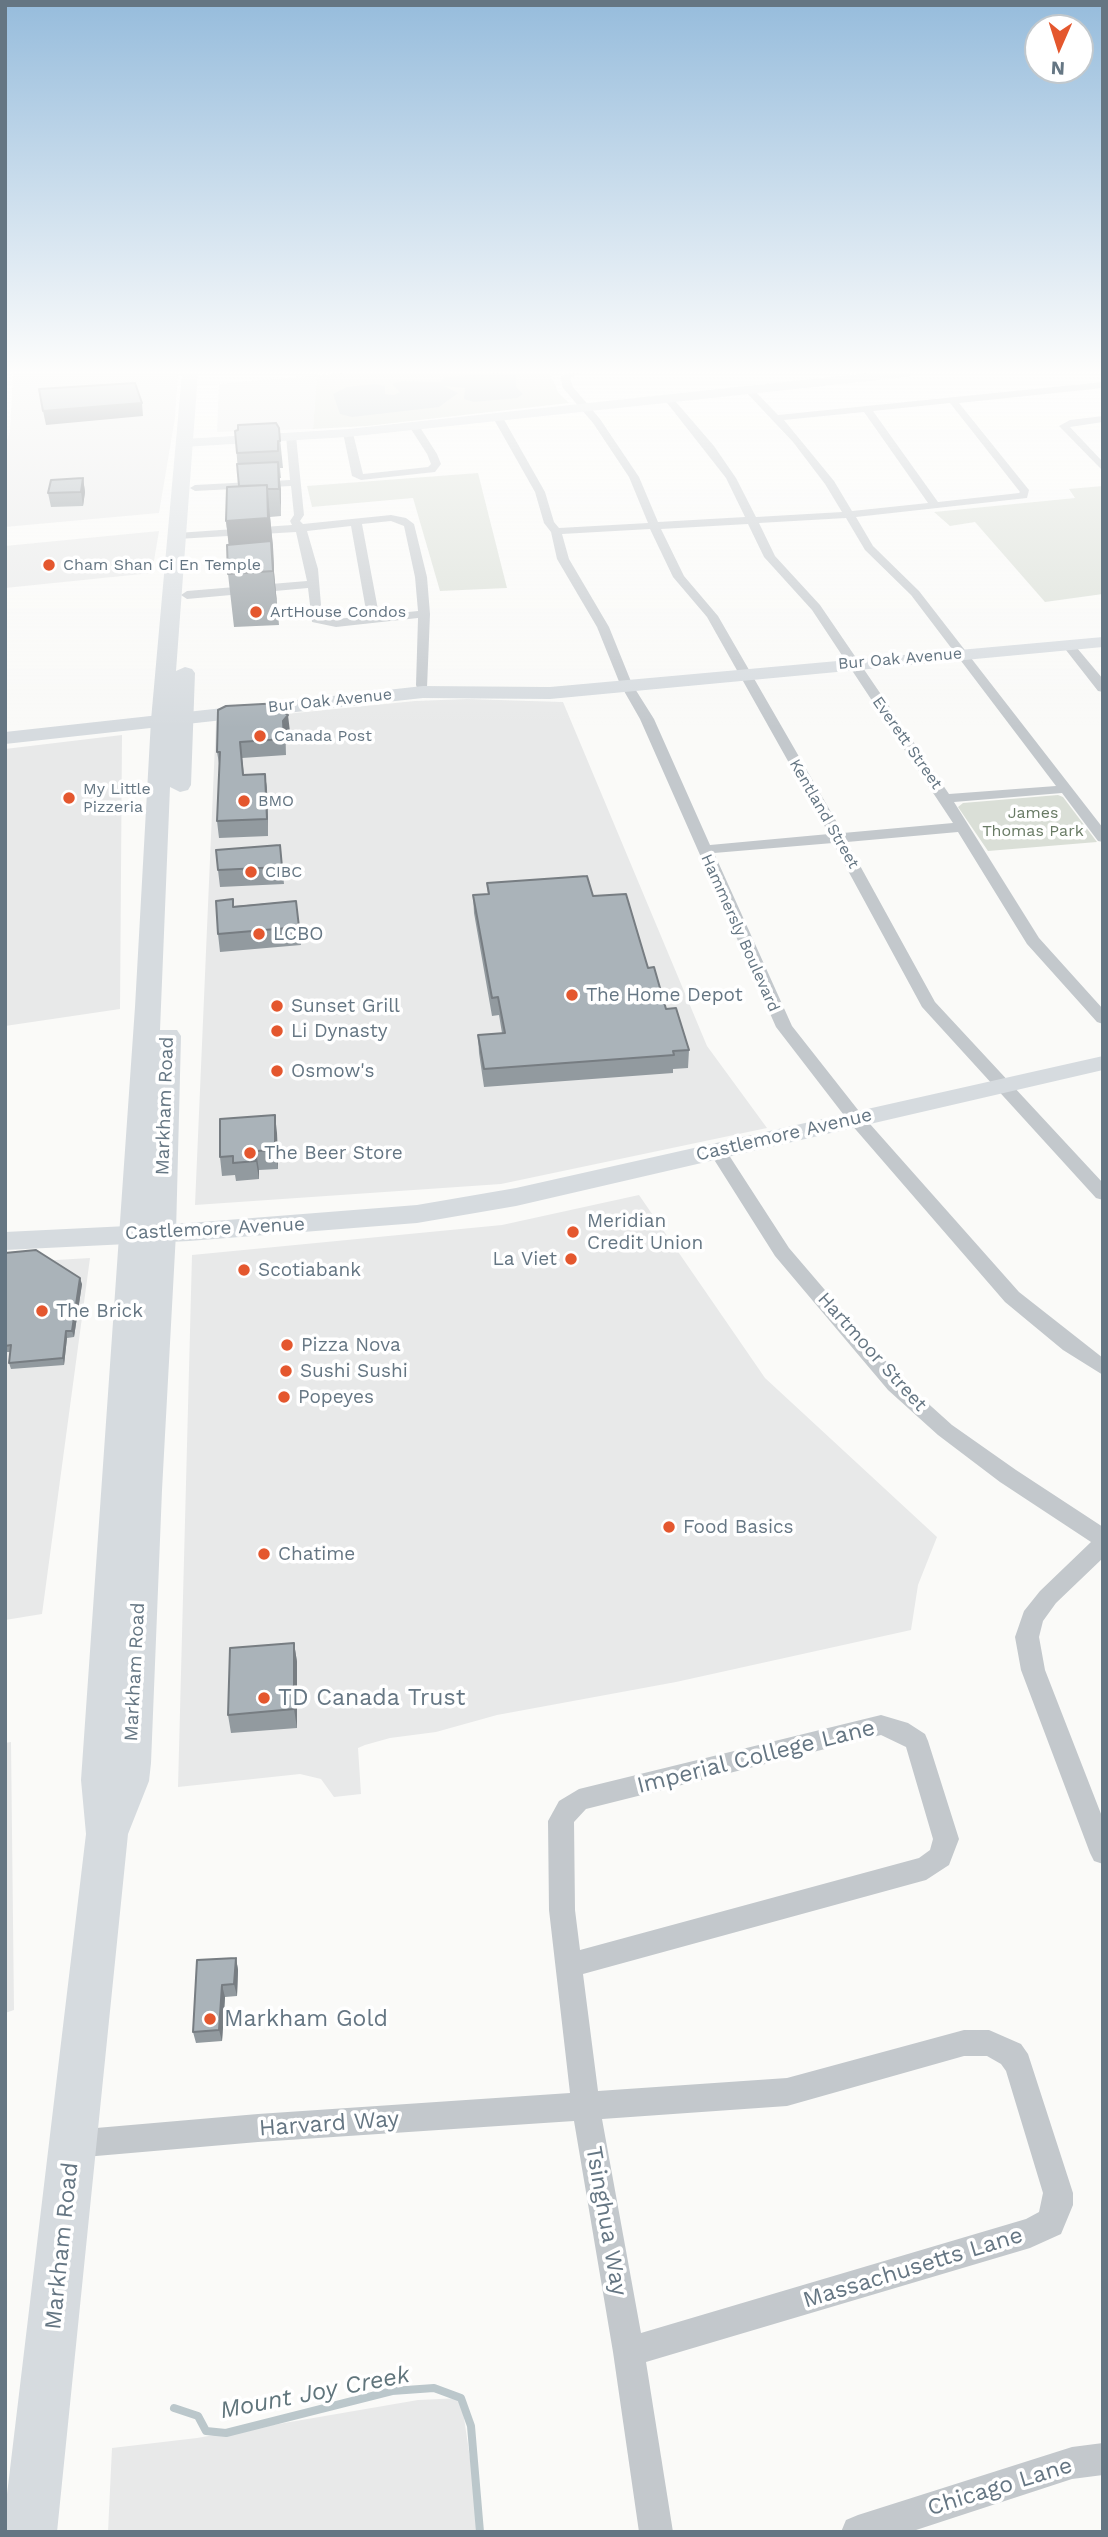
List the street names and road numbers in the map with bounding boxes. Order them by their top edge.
street label: Bur Oak Avenue [837,644,963,674]
street label: Bur Oak Avenue [267,685,393,717]
street label: Everett Street [868,693,946,793]
street label: Kentland Street [785,756,863,872]
street label: Hammersly Boulevard [697,851,783,1015]
street label: Markham Road [151,1036,179,1176]
street label: Castlemore Avenue [694,1104,874,1166]
street label: Castlemore Avenue [124,1213,306,1245]
street label: Hartmoor Street [813,1288,931,1416]
street label: Markham Road [120,1602,150,1742]
street label: Imperial College Lane [634,1714,878,1800]
street label: Harvard Way [258,2105,400,2143]
street label: Tsinghua Way [579,2144,633,2298]
street label: Markham Road [39,2161,85,2331]
street label: Massachusetts Lane [800,2221,1026,2315]
street label: Chicago Lane [924,2452,1076,2522]

